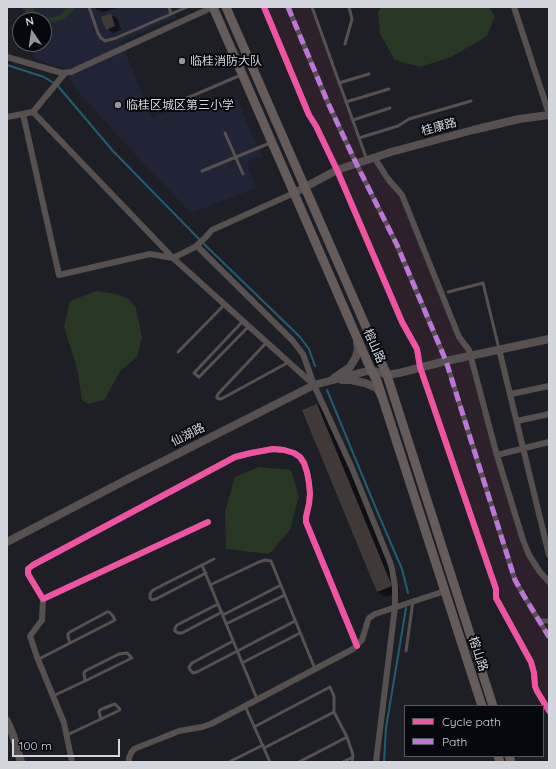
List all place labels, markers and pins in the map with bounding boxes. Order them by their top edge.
place label: 临桂消防大队 [190,54,262,68]
marker: 临桂消防大队 [177,56,187,66]
place label: 临桂区城区第三小学 [126,98,234,112]
marker: 临桂区城区第三小学 [113,100,123,110]

